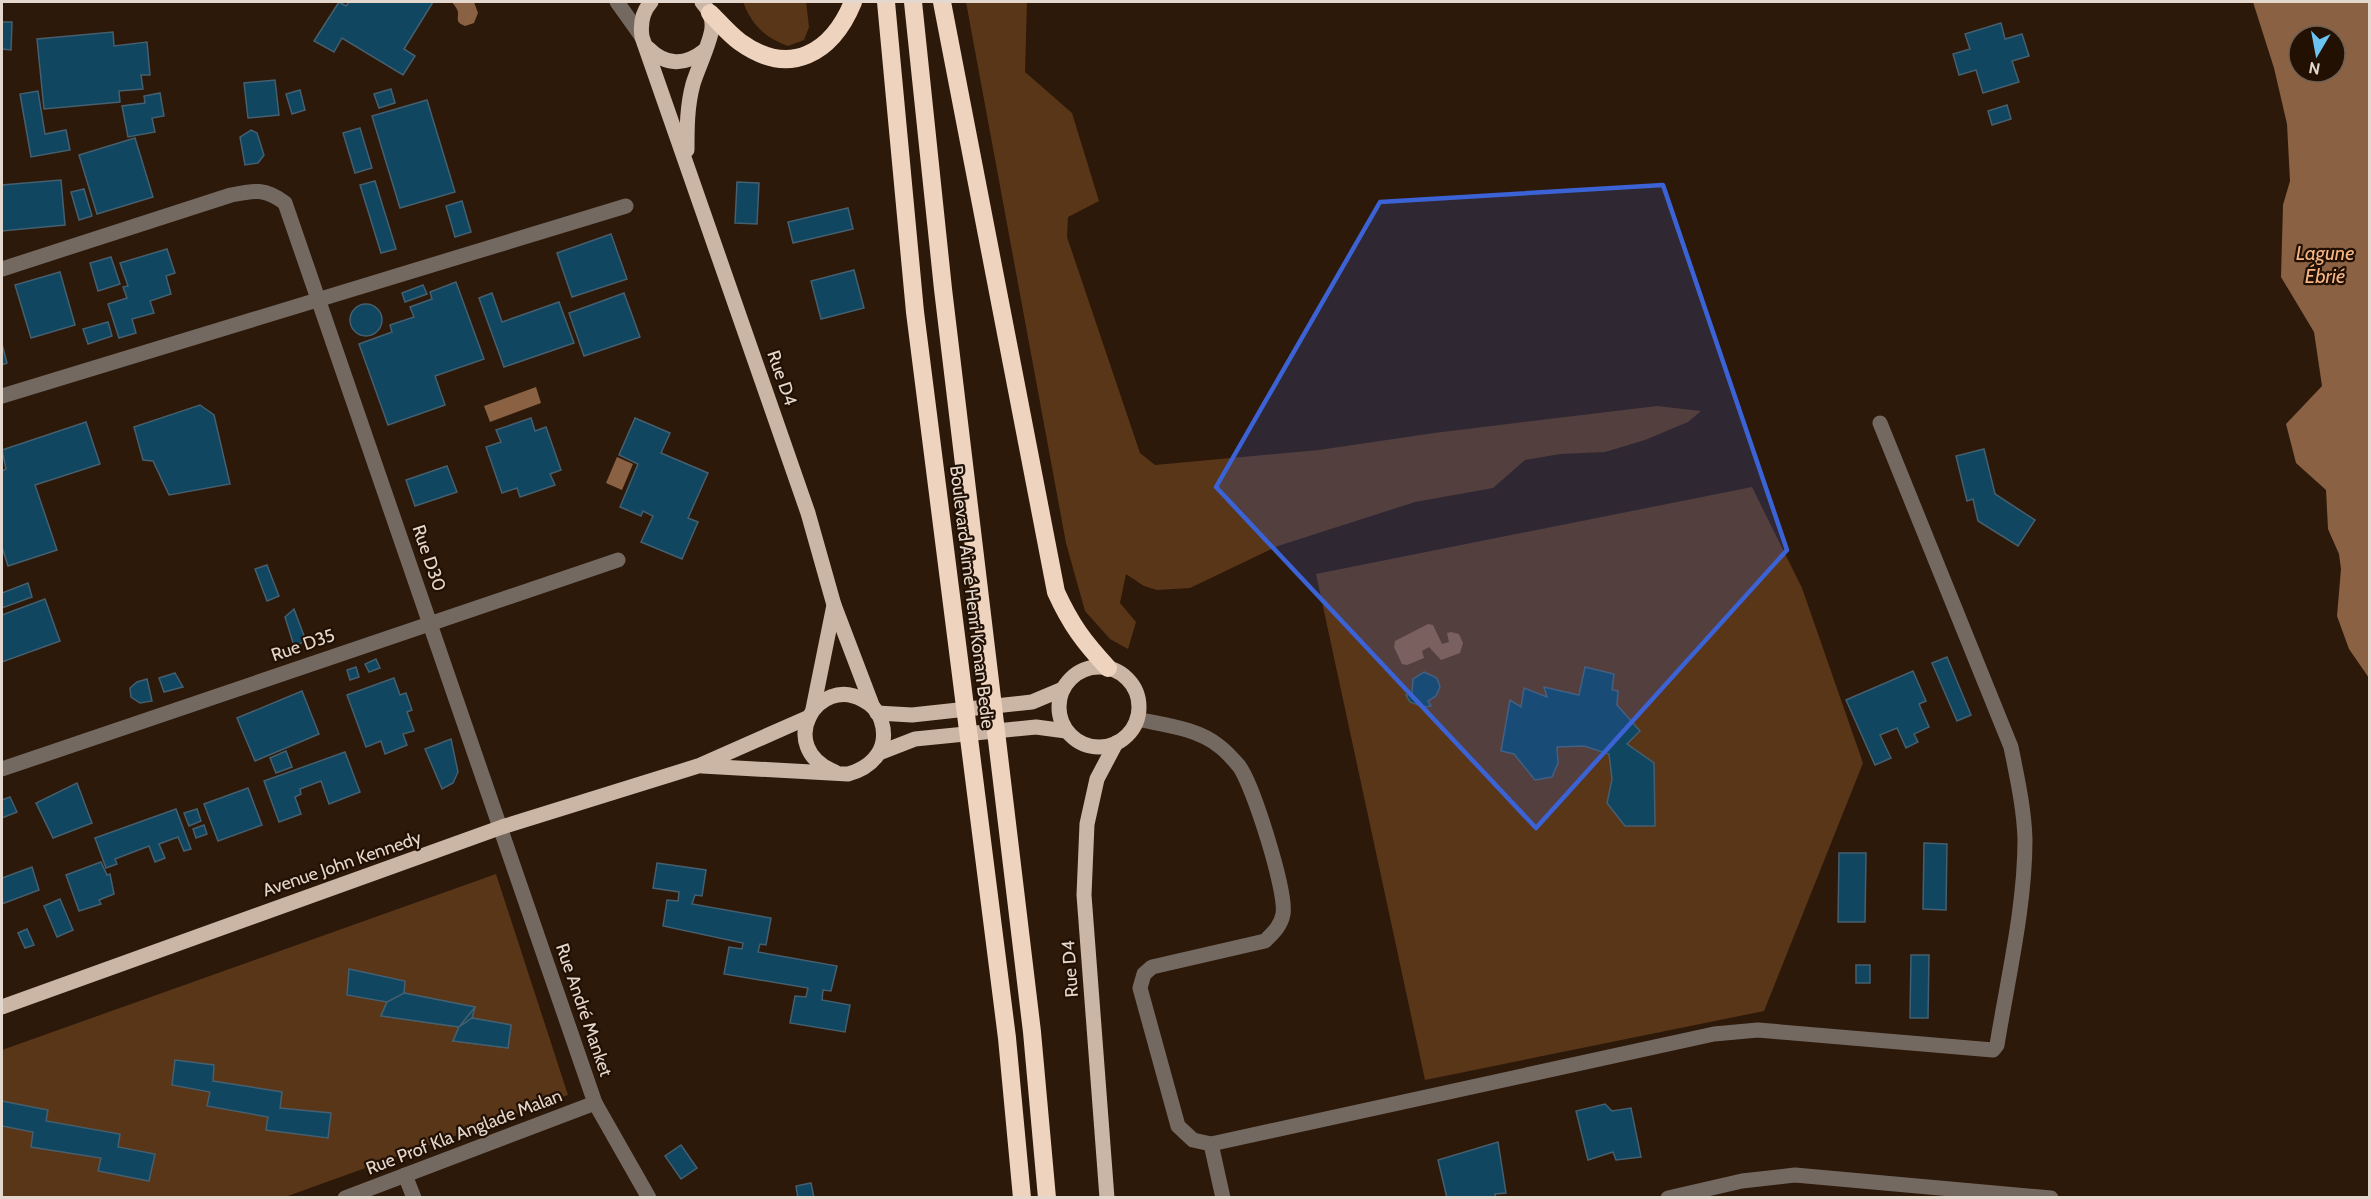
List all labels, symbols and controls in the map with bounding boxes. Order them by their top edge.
north arrow [2287,24,2347,84]
text: N [2307,58,2322,79]
water label: Lagune Ébrié [2296,241,2354,288]
street label: Rue D4 [762,348,802,408]
street label: Boulevard Aimé Henri Konan Bedie [945,464,999,730]
street label: Rue D30 [407,522,451,594]
street label: Rue D35 [268,624,338,666]
street label: Avenue John Kennedy [260,827,424,901]
street label: Rue D4 [1057,940,1083,998]
street label: Rue André Manket [551,941,617,1079]
street label: Rue Prof Kla Anglade Malan [363,1084,565,1180]

